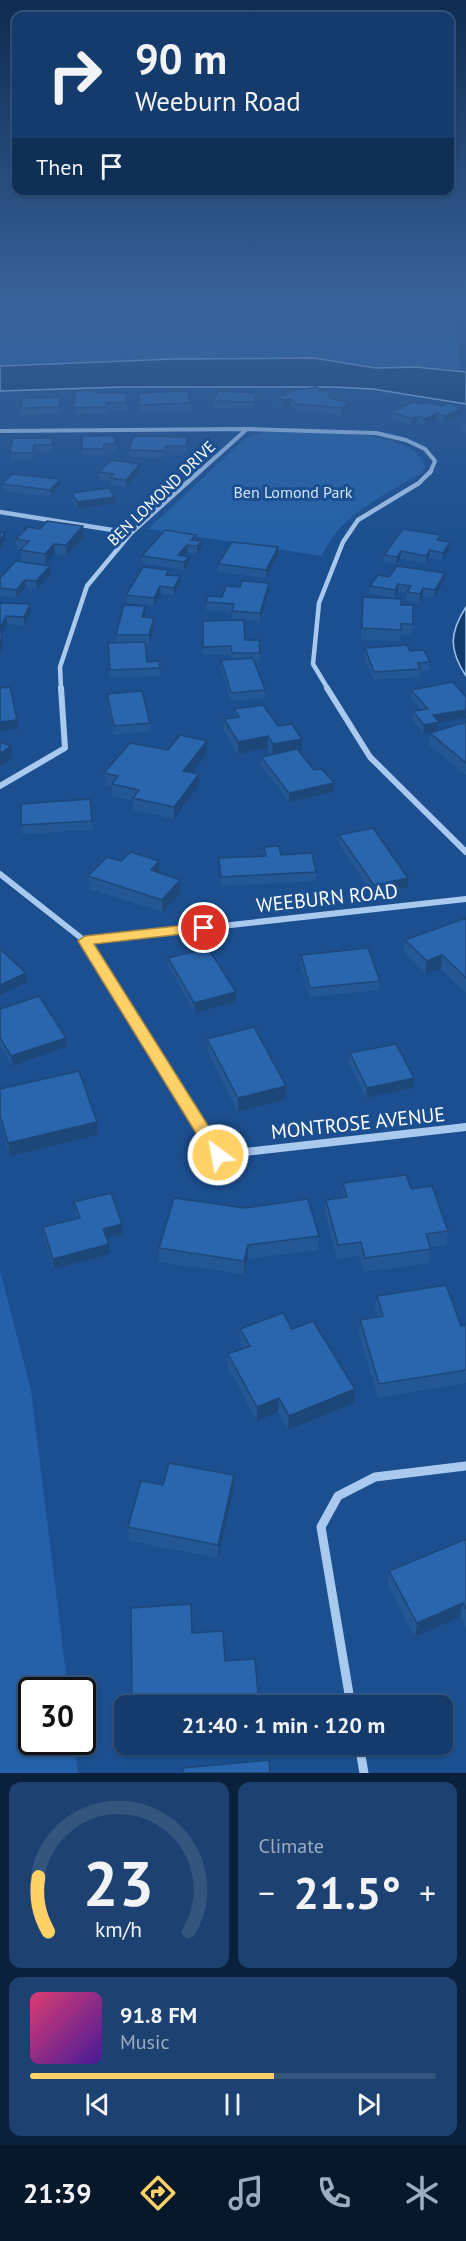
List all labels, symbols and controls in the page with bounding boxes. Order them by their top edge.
text: 90 m [135,31,227,86]
icon: right [36,36,114,114]
text: Weeburn Road [135,84,301,118]
icon: arrive [95,150,128,183]
text: Then [36,153,83,181]
street label: BEN LOMOND DRIVE [103,436,219,550]
park label: Ben Lomond Park [233,482,353,502]
street label: WEEBURN ROAD [255,878,399,918]
pin [178,902,229,953]
icon: arrive [187,911,220,944]
street label: MONTROSE AVENUE [270,1101,446,1145]
position arrow [186,1123,250,1187]
speed limit sign: 30 [18,1677,96,1755]
text: 21:40 · 1 min · 120 m [182,1711,385,1739]
text: Climate [259,1833,324,1859]
text: 23 [83,1842,154,1923]
text: 21.5° [294,1863,401,1921]
text: − [259,1871,275,1914]
text: + [419,1871,436,1914]
text: km/h [95,1915,142,1943]
text: 91.8 FM [120,2001,197,2029]
text: Music [120,2029,169,2055]
icon: previous [81,2088,114,2121]
icon: pause [216,2088,249,2121]
icon: next [352,2088,385,2121]
icon: directions [137,2172,179,2214]
icon: music [225,2172,267,2214]
icon: phone [313,2172,355,2214]
icon: climate [401,2172,443,2214]
text: 21:39 [23,2176,91,2210]

